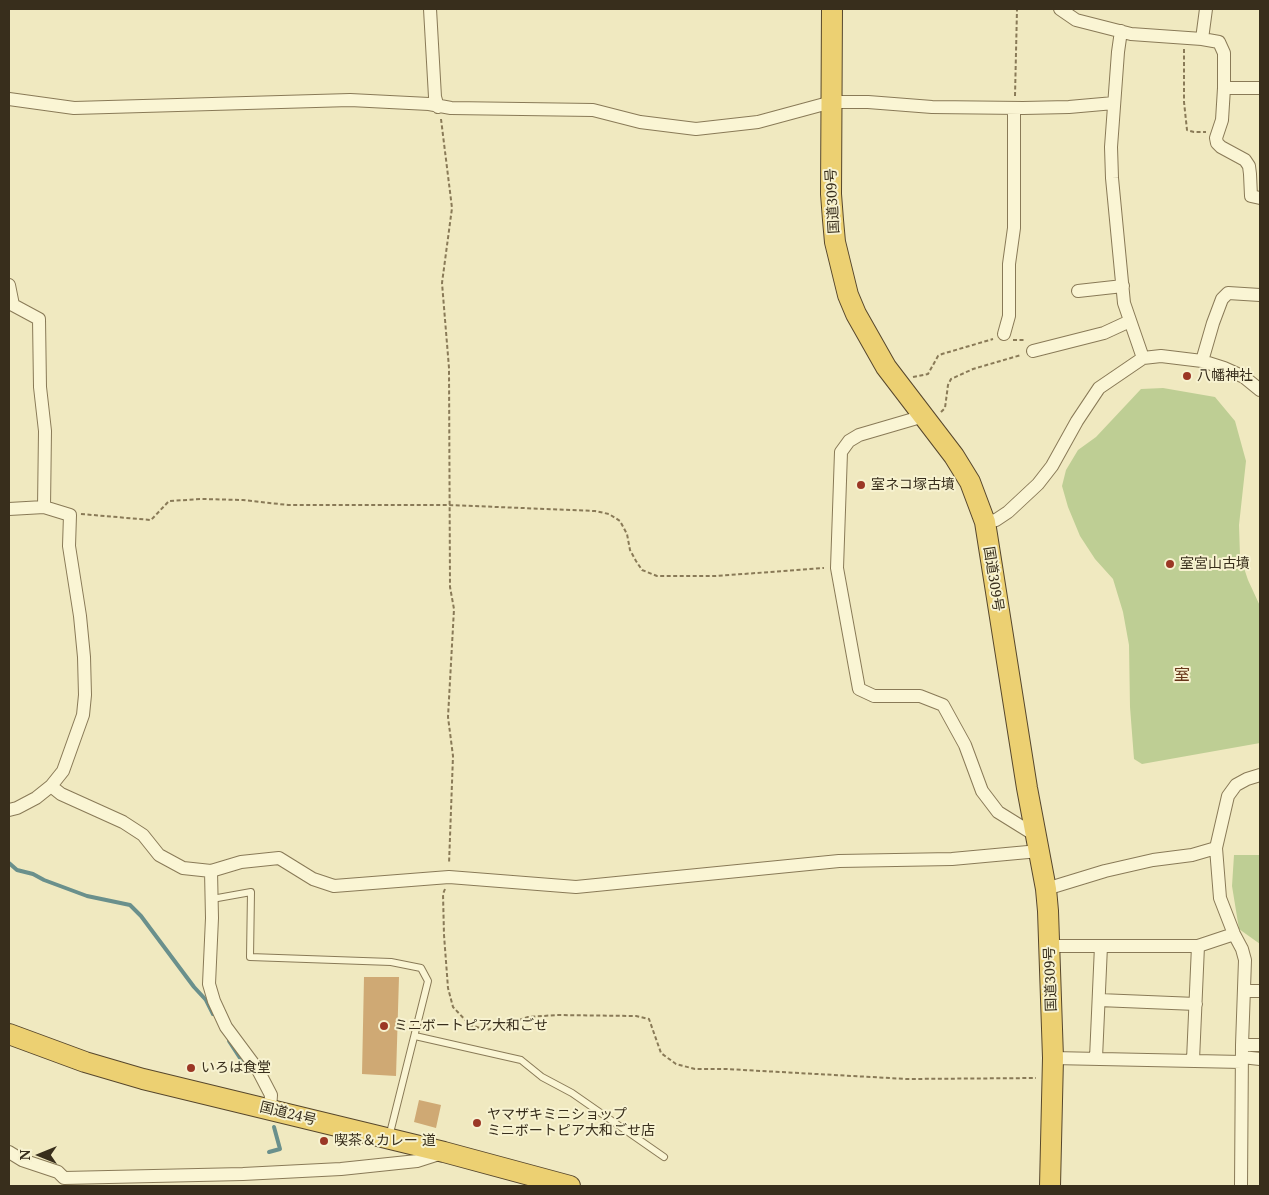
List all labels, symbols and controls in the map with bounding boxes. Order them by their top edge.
street label: 国道309号 [823,168,843,234]
place label: 八幡神社 [1197,368,1253,384]
marker: 八幡神社 [1181,370,1193,382]
place label: 室ネコ塚古墳 [871,477,955,493]
marker: 室ネコ塚古墳 [855,479,867,491]
street label: 国道309号 [980,545,1006,613]
place label: 室宮山古墳 [1180,556,1250,572]
marker: 室宮山古墳 [1164,558,1176,570]
district label: 室 [1174,665,1190,685]
street label: 国道309号 [1041,946,1061,1012]
place label: ミニボートピア大和ごせ [394,1018,548,1034]
marker: ミニボートピア大和ごせ [378,1020,390,1032]
place label: いろは食堂 [201,1060,271,1076]
marker: いろは食堂 [185,1062,197,1074]
street label: 国道24号 [258,1099,318,1129]
place label: ヤマザキミニショップ ミニボートピア大和ごせ店 [487,1107,655,1140]
marker: ヤマザキミニショップ ミニボートピア大和ごせ店 [471,1117,483,1129]
north arrow [15,1130,65,1180]
place label: 喫茶＆カレー 道 [334,1133,436,1149]
marker: 喫茶＆カレー 道 [318,1135,330,1147]
text: N [15,1149,34,1161]

